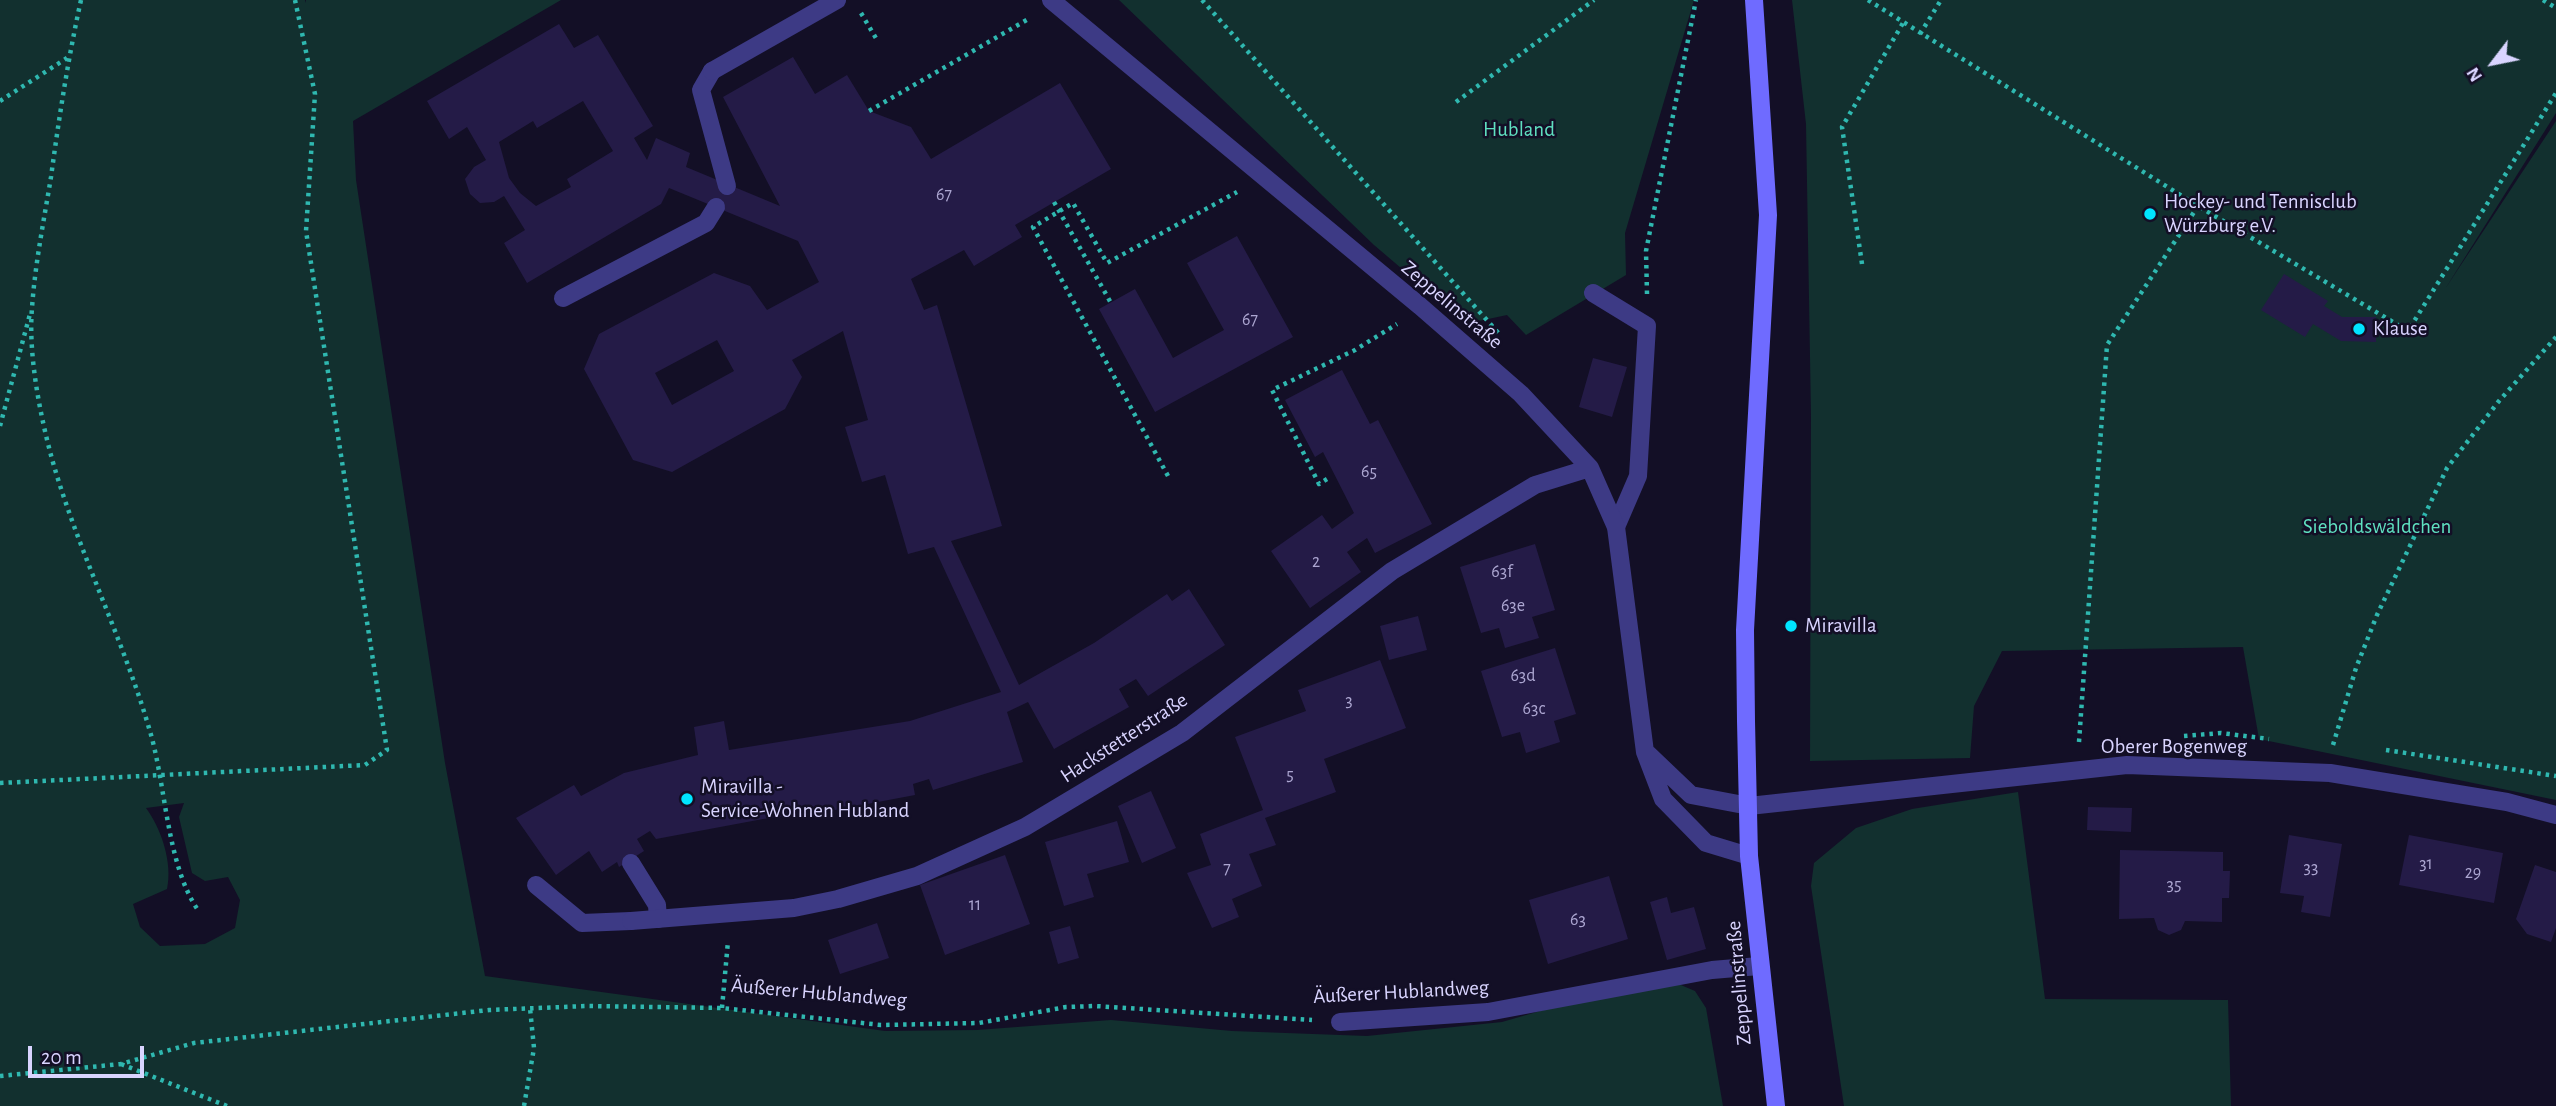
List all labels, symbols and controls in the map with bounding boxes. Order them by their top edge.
north arrow [2458,28,2528,98]
text: N [2463,64,2486,85]
park label: Hubland [1483,117,1555,143]
house number: 67 [936,184,952,206]
place label: Hockey- und Tennisclub Würzburg e.V. [2164,189,2357,239]
marker: Hockey- und Tennisclub Würzburg e.V. [2142,206,2158,222]
street label: Zeppelinstraße [1396,255,1508,355]
house number: 67 [1242,309,1258,331]
place label: Klause [2373,316,2428,342]
marker: Klause [2351,321,2367,337]
house number: 65 [1361,461,1377,483]
park label: Sieboldswäldchen [2303,514,2451,540]
house number: 2 [1312,551,1320,573]
house number: 63f [1491,561,1513,583]
house number: 63e [1501,595,1525,617]
place label: Miravilla [1805,613,1877,639]
marker: Miravilla [1783,618,1799,634]
house number: 63d [1510,665,1536,687]
street label: Hackstetterstraße [1056,687,1192,789]
house number: 3 [1345,690,1353,712]
house number: 63c [1523,698,1545,720]
street label: Oberer Bogenweg [2101,734,2247,760]
house number: 5 [1286,764,1294,786]
place label: Miravilla - Service-Wohnen Hubland [701,774,909,824]
marker: Miravilla - Service-Wohnen Hubland [679,791,695,807]
house number: 31 [2419,853,2433,875]
house number: 33 [2304,857,2318,879]
house number: 7 [1223,858,1231,880]
house number: 29 [2465,862,2481,884]
house number: 35 [2167,874,2181,896]
house number: 11 [969,894,981,916]
house number: 63 [1570,909,1586,931]
street label: Zeppelinstraße [1721,920,1757,1046]
street label: Äußerer Hublandweg [730,973,908,1013]
street label: Äußerer Hublandweg [1312,975,1490,1009]
scale bar [32,1032,147,1076]
text: 20 m [41,1047,82,1068]

